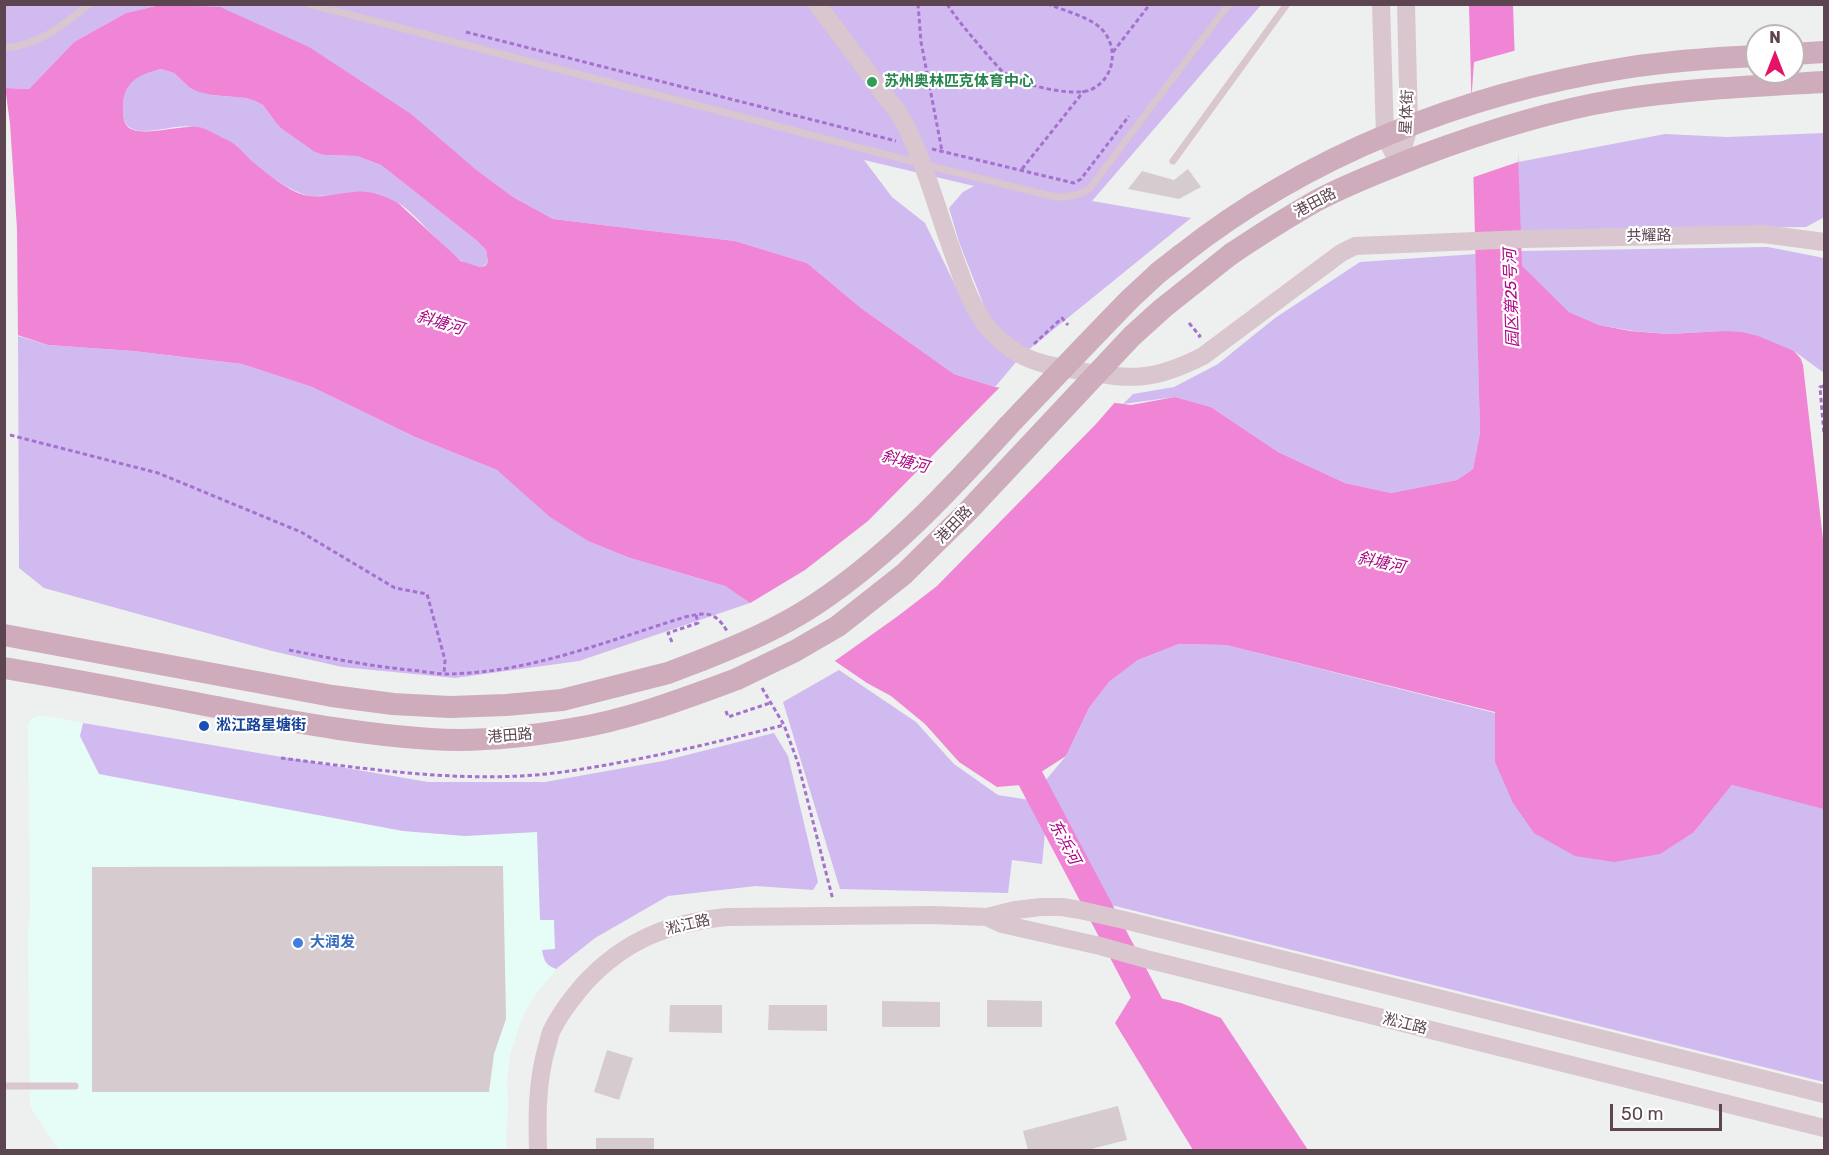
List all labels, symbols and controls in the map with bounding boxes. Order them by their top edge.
north arrow [1745,24,1805,84]
text: N [1769,28,1781,47]
place label: 苏州奥林匹克体育中心 [884,73,1034,91]
marker: 苏州奥林匹克体育中心 [865,75,879,89]
street label: 星体街 [1397,89,1417,135]
street label: 港田路 [1291,184,1339,222]
street label: 共耀路 [1626,227,1672,245]
water label: 园区第25号河 [1501,248,1523,348]
water label: 斜塘河 [414,307,466,339]
water label: 斜塘河 [879,447,931,477]
street label: 港田路 [932,503,976,547]
water label: 斜塘河 [1356,549,1406,577]
place label: 淞江路星塘街 [216,717,306,735]
marker: 淞江路星塘街 [197,719,211,733]
street label: 港田路 [487,725,533,747]
water label: 东浜河 [1044,816,1084,868]
street label: 淞江路 [664,911,712,939]
place label: 大润发 [310,934,355,952]
marker: 大润发 [291,936,305,950]
street label: 淞江路 [1381,1010,1429,1038]
scale bar [1613,1092,1726,1130]
text: 50 m [1621,1103,1664,1125]

